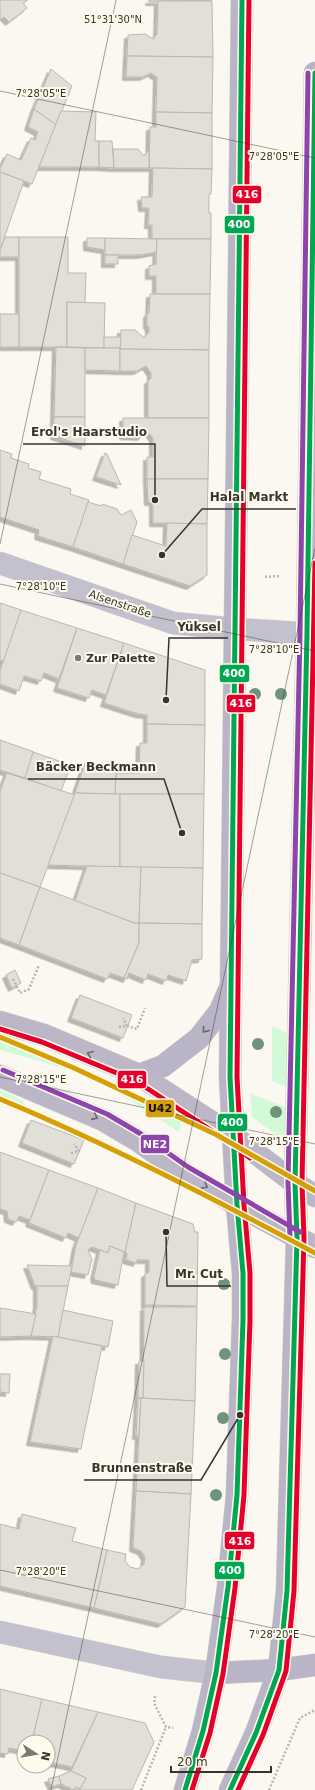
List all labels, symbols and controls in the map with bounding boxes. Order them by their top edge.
text: 51°31'30"N [84,14,142,25]
text: 7°28'05"E [16,88,66,99]
text: 7°28'05"E [249,151,299,162]
line badge: 416 [232,185,262,204]
text: 416 [236,188,259,201]
line badge: 400 [224,215,255,234]
text: 400 [228,218,251,231]
callout: Erol's Haarstudio [23,420,155,444]
text: Erol's Haarstudio [31,425,147,439]
callout: Halal Markt [202,485,296,509]
text: Halal Markt [210,490,288,504]
text: 7°28'10"E [16,581,66,592]
street label: Alsenstraße [87,587,153,621]
callout: Yüksel [169,614,228,638]
text: Yüksel [176,620,221,634]
text: 7°28'10"E [249,644,299,655]
place label: Zur Palette [86,652,155,665]
marker: Zur Palette [73,653,83,663]
line badge: 400 [219,664,250,683]
text: 400 [223,667,246,680]
line badge: 416 [226,694,256,713]
text: 416 [230,697,253,710]
callout: Bäcker Beckmann [28,755,164,779]
text: Bäcker Beckmann [36,760,156,774]
one-way arrow [202,1026,209,1033]
one-way arrow [87,1051,94,1059]
line badge: 416 [117,1070,147,1089]
text: 416 [121,1073,144,1086]
text: 7°28'15"E [16,1074,66,1085]
line badge: U42 [145,1099,175,1118]
text: U42 [148,1102,172,1115]
one-way arrow [91,1112,99,1120]
line badge: 400 [217,1113,248,1132]
text: 400 [221,1116,244,1129]
line badge: NE2 [140,1134,170,1154]
text: 7°28'15"E [249,1136,299,1147]
text: NE2 [143,1138,167,1151]
one-way arrow [201,1181,208,1189]
callout: Mr. Cut [167,1262,231,1286]
text: Mr. Cut [175,1267,223,1281]
callout: Brunnenstraße [84,1456,201,1480]
text: Brunnenstraße [91,1461,193,1475]
line badge: 416 [224,1531,255,1550]
text: 416 [229,1535,252,1548]
line badge: 400 [214,1561,245,1580]
text: 400 [219,1564,242,1577]
text: 7°28'20"E [16,1566,66,1577]
text: 7°28'20"E [249,1629,299,1640]
north arrow [16,1734,56,1774]
scale bar [171,1748,271,1774]
text: N [38,1750,53,1762]
text: 20 m [177,1755,208,1769]

